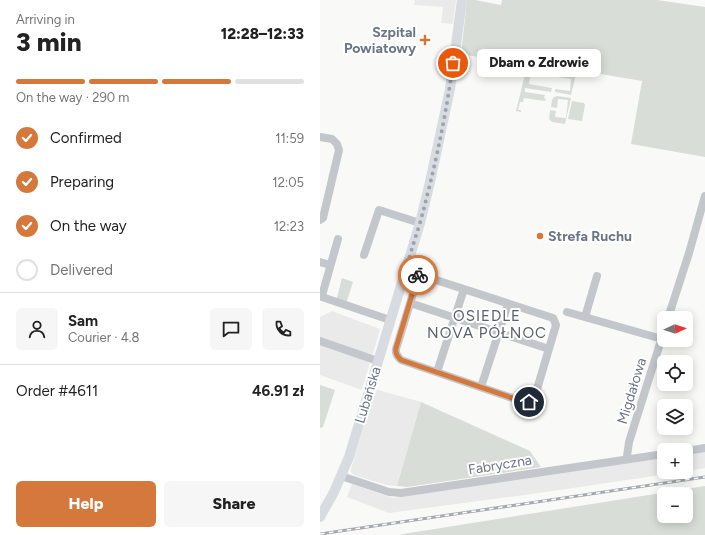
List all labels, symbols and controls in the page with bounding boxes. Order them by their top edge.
text: Arriving in [16,12,75,27]
place label: Szpital Powiatowy [344,24,417,57]
text: 12:28–12:33 [221,25,304,43]
text: 3 min [16,26,82,58]
marker: Szpital Powiatowy [419,34,431,46]
pin [436,46,470,80]
callout: Dbam o Zdrowie [477,49,601,77]
icon: bag [442,52,464,74]
text: Dbam o Zdrowie [489,55,589,70]
text: On the way · 290 m [16,90,129,105]
icon: check [16,127,38,149]
text: Confirmed [50,129,122,147]
text: 11:59 [275,131,304,146]
icon: check [16,171,38,193]
text: Preparing [50,173,114,191]
text: 12:05 [272,175,304,190]
icon: check [16,215,38,237]
text: On the way [50,217,127,235]
text: 12:23 [274,219,304,234]
place label: Strefa Ruchu [548,228,632,245]
marker: Strefa Ruchu [535,231,545,241]
courier [398,255,438,295]
text: Delivered [50,261,113,279]
icon: bike [407,264,429,286]
district label: OSIEDLE NOVA PÓŁNOC [427,307,547,342]
button: person [16,308,58,350]
button: chat [210,308,252,350]
button: phone [262,308,304,350]
north arrow [657,311,693,347]
map controls [657,311,693,523]
text: Sam [68,312,98,330]
text: Courier · 4.8 [68,330,140,345]
button: locate [657,355,693,391]
street label: Migdałowa [614,356,650,426]
street label: Lubańska [351,365,385,425]
text: Order #4611 [16,382,98,400]
text: 46.91 zł [252,382,304,400]
pin [512,385,546,419]
icon: home [518,391,540,413]
button: layers [657,399,693,435]
button: + [657,443,693,479]
street label: Fabryczna [467,452,533,478]
button: Help [16,481,156,527]
button: Share [164,481,304,527]
button: − [657,487,693,523]

